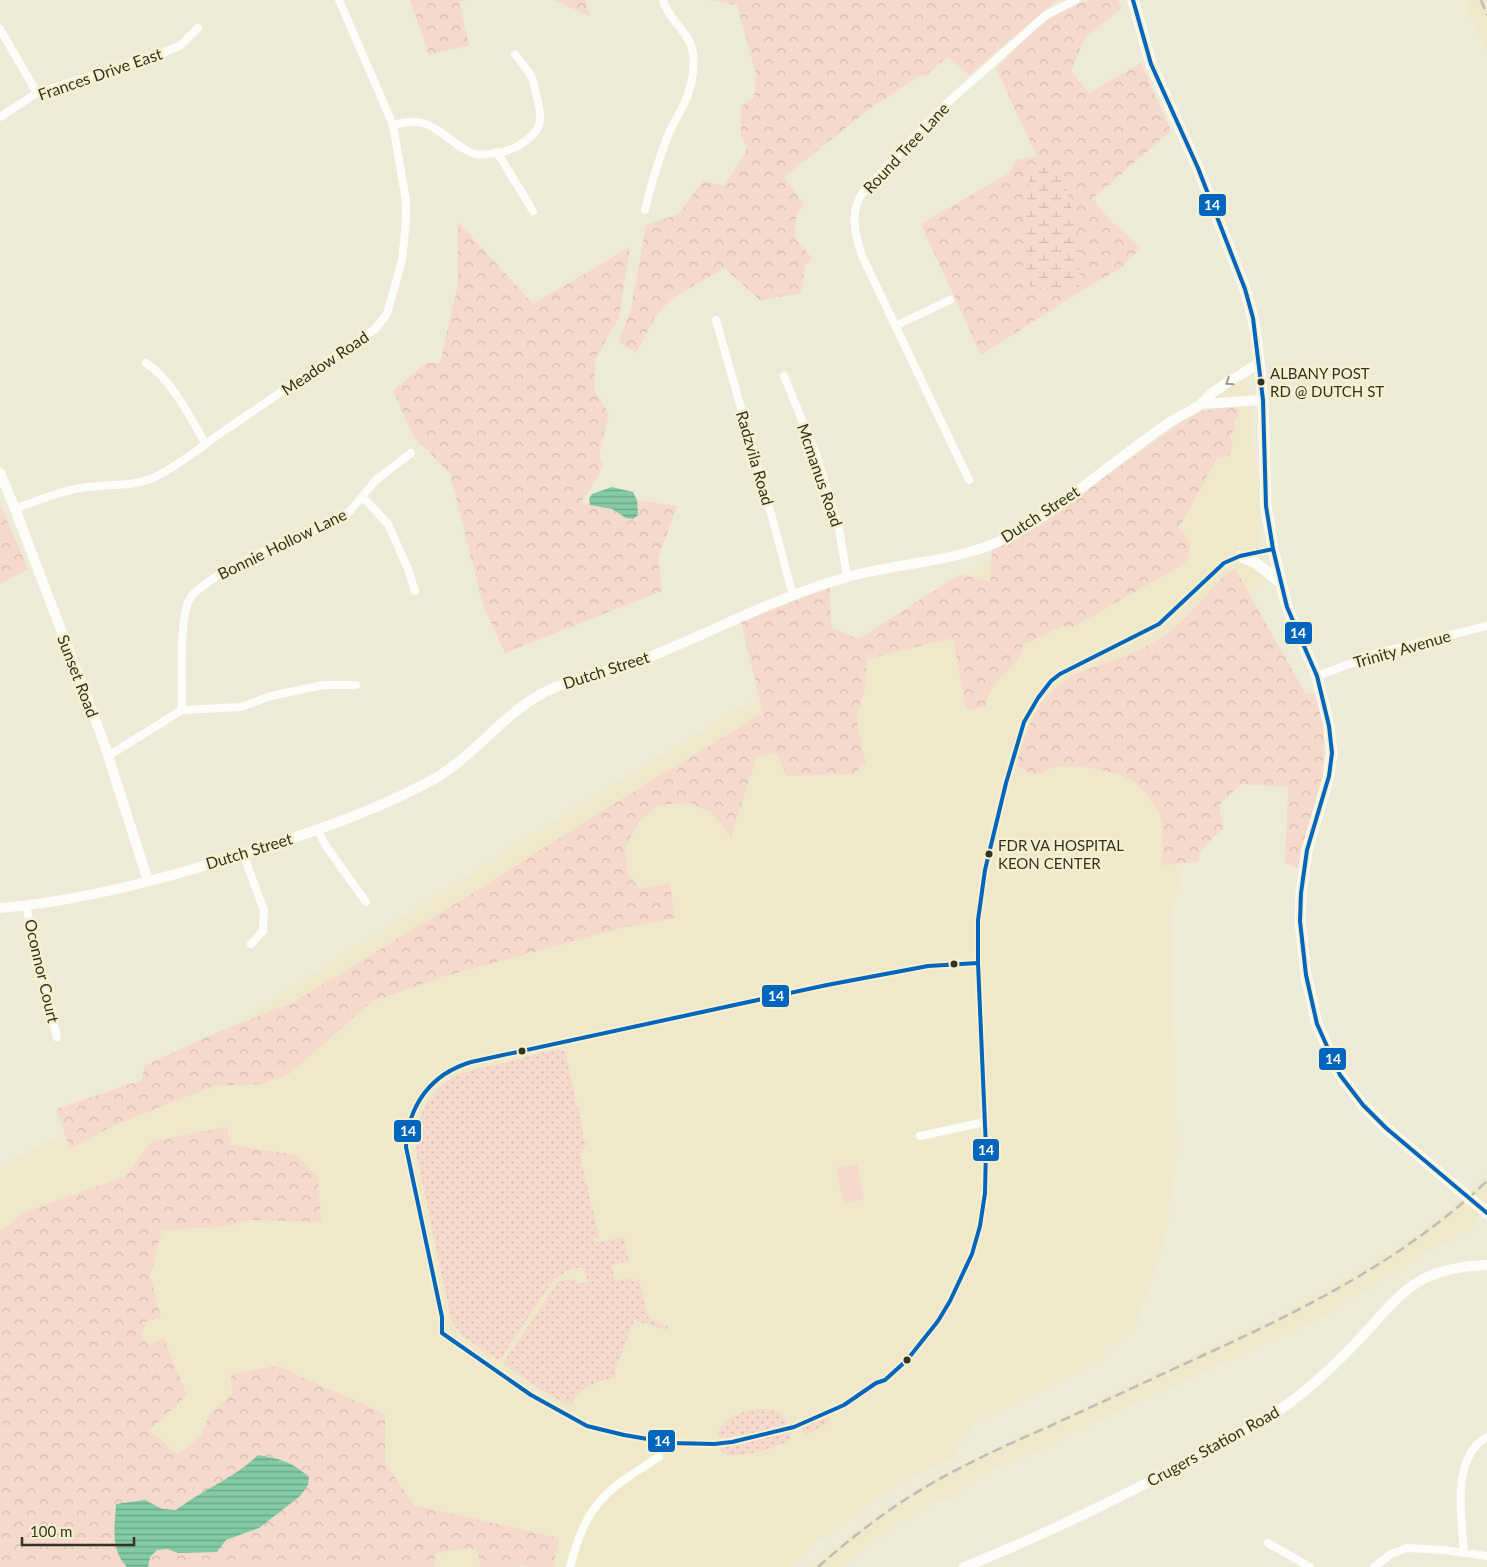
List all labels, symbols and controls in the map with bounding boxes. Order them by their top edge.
street label: Frances Drive East [35,43,165,104]
street label: Round Tree Lane [859,98,952,197]
line badge: 14 [1198,193,1227,217]
text: 14 [1204,196,1220,213]
street label: Meadow Road [278,327,372,399]
place label: ALBANY POST RD @ DUTCH ST [1270,364,1384,400]
one-way arrow [1225,376,1235,385]
marker: ALBANY POST RD @ DUTCH ST [1256,377,1266,387]
street label: Radzvila Road [733,408,778,507]
street label: Mcmanus Road [794,421,847,529]
street label: Dutch Street [997,481,1083,546]
street label: Bonnie Hollow Lane [214,504,349,583]
line badge: 14 [1284,621,1313,645]
text: 14 [1290,624,1306,641]
street label: Trinity Avenue [1351,626,1453,671]
street label: Sunset Road [54,632,103,720]
street label: Dutch Street [560,647,652,692]
street label: Dutch Street [203,828,295,873]
place label: FDR VA HOSPITAL KEON CENTER [998,836,1124,872]
marker: FDR VA HOSPITAL KEON CENTER [984,849,994,859]
street label: Oconnor Court [21,917,64,1025]
unlabelled marker [949,959,959,969]
line badge: 14 [761,984,790,1008]
text: 14 [768,987,784,1004]
unlabelled marker [517,1046,527,1056]
line badge: 14 [1318,1047,1347,1071]
text: 14 [1325,1050,1341,1067]
line badge: 14 [393,1119,422,1143]
text: 14 [400,1122,416,1139]
line badge: 14 [972,1138,1000,1162]
text: 14 [978,1141,994,1158]
unlabelled marker [902,1355,912,1365]
street label: Crugers Station Road [1143,1401,1282,1490]
line badge: 14 [647,1429,676,1453]
text: 14 [654,1432,670,1449]
scale bar [22,1514,135,1546]
text: 100 m [30,1522,72,1540]

